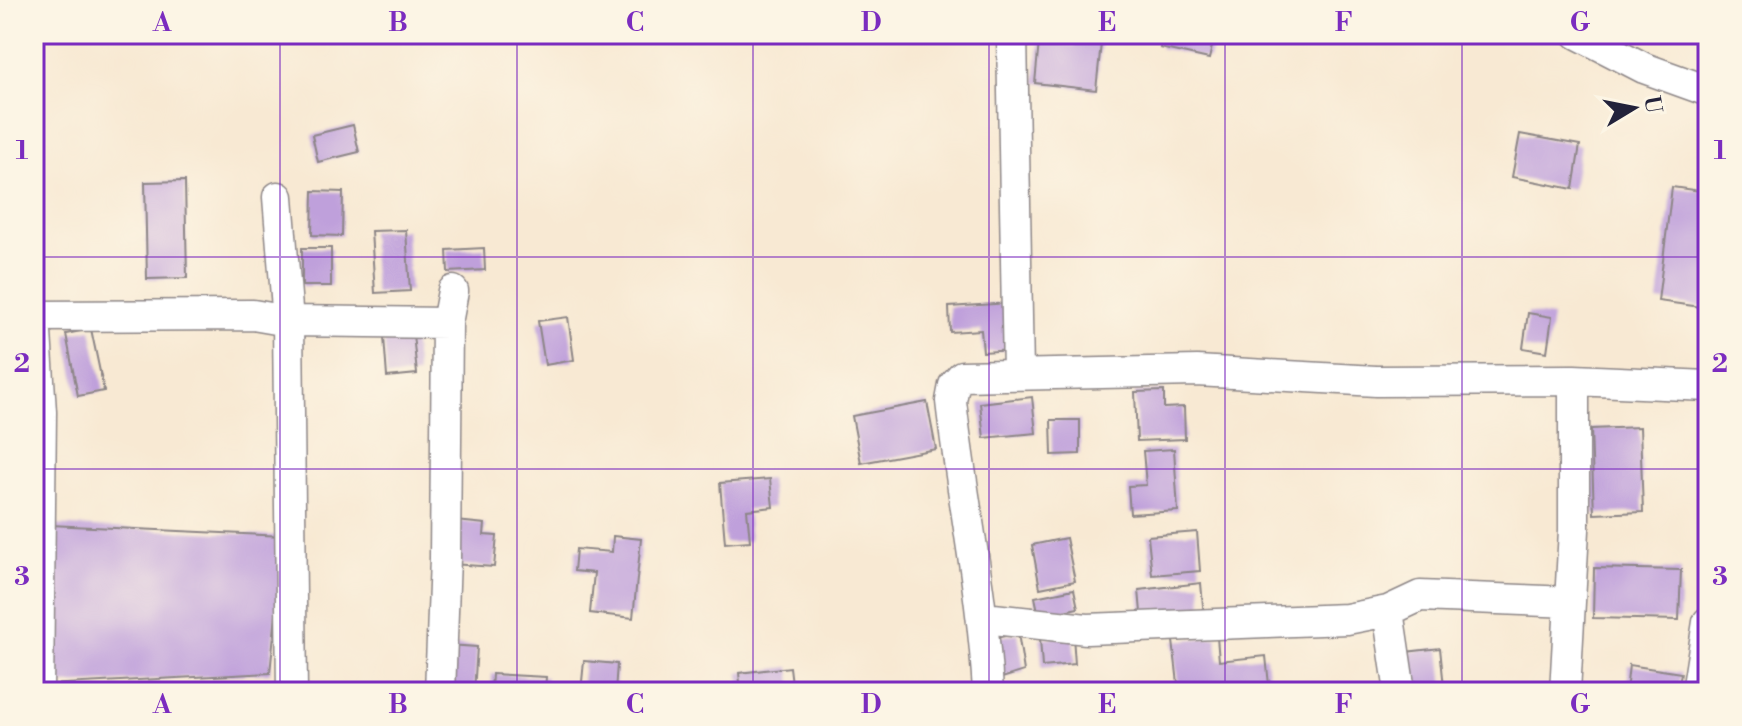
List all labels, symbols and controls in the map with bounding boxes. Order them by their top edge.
text: A [152,7,172,39]
text: B [388,7,408,39]
text: C [626,7,644,39]
text: D [861,7,881,39]
text: E [1098,7,1116,39]
text: F [1335,7,1353,39]
text: G [1570,7,1591,39]
north arrow [1594,68,1674,148]
text: U [1637,94,1667,116]
text: 1 [16,135,29,167]
text: 1 [1714,135,1727,167]
text: 2 [14,348,30,380]
text: 2 [1712,348,1728,380]
text: 3 [14,561,30,593]
text: 3 [1712,561,1728,593]
text: A [152,689,172,721]
text: B [388,689,408,721]
text: C [626,689,644,721]
text: D [861,689,881,721]
text: E [1098,689,1116,721]
text: F [1335,689,1353,721]
text: G [1570,689,1591,721]

